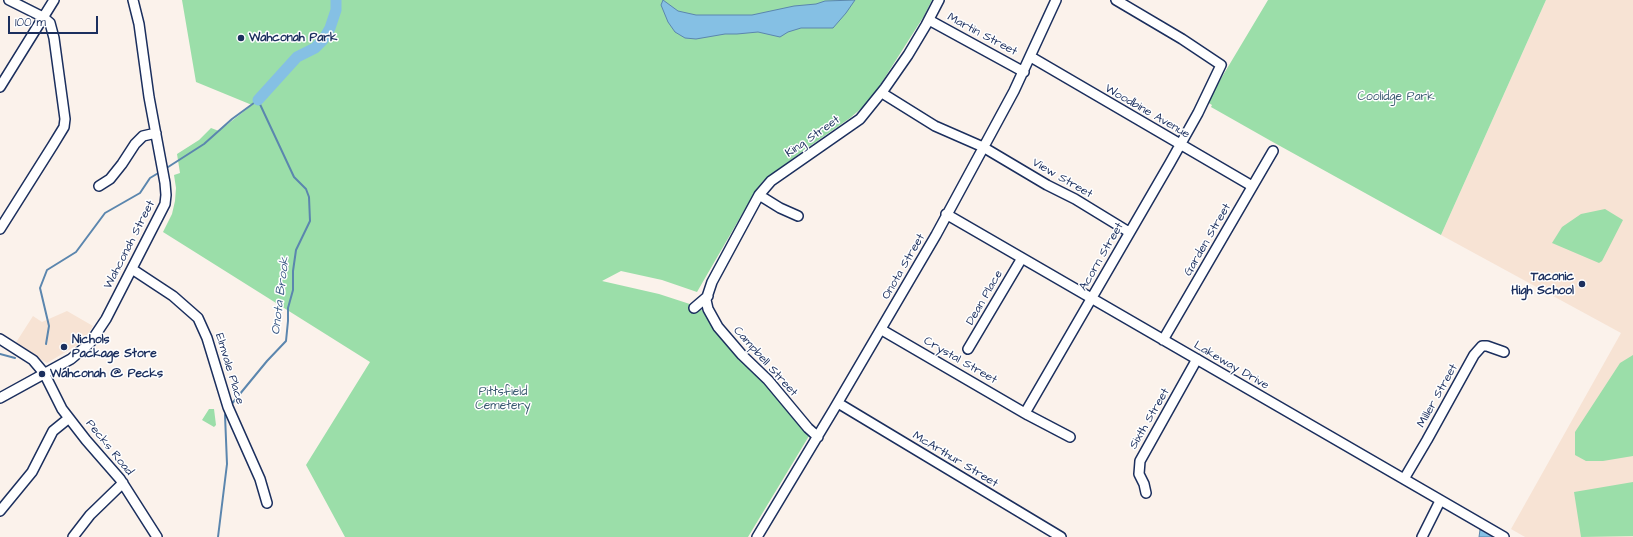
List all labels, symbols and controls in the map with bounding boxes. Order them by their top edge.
scale bar [10,8,100,34]
street label: Martin Street [945,11,1019,59]
text: 100 m [15,14,46,31]
place label: Wahconah Park [249,31,337,45]
marker: Wahconah Park [236,33,246,43]
street label: Woodbine Avenue [1102,82,1192,142]
park label: Coolidge Park [1357,90,1435,104]
street label: King Street [783,113,843,161]
street label: View Street [1029,156,1095,202]
street label: Wahconah Street [101,198,159,292]
street label: Garden Street [1181,201,1235,279]
street label: Acorn Street [1077,220,1127,294]
street label: Onota Street [879,232,929,302]
water label: Onota Brook [268,256,294,336]
street label: Dean Place [964,268,1006,328]
place label: Taconic High School [1511,270,1574,298]
marker: Taconic High School [1577,279,1587,289]
street label: Campbell Street [730,324,800,400]
street label: Elmvale Place [211,332,247,406]
place label: Nichols Package Store [72,333,157,361]
street label: Crystal Street [921,334,999,388]
street label: Lakeway Drive [1191,339,1271,393]
marker: Nichols Package Store [59,342,69,352]
street label: Miller Street [1415,362,1461,430]
place label: Wahconah @ Pecks [50,367,163,381]
marker: Wahconah @ Pecks [37,369,47,379]
park label: Pittsfield Cemetery [475,385,531,413]
street label: Sixth Street [1127,386,1173,452]
street label: Pecks Road [82,417,136,479]
street label: McArthur Street [910,429,1000,491]

